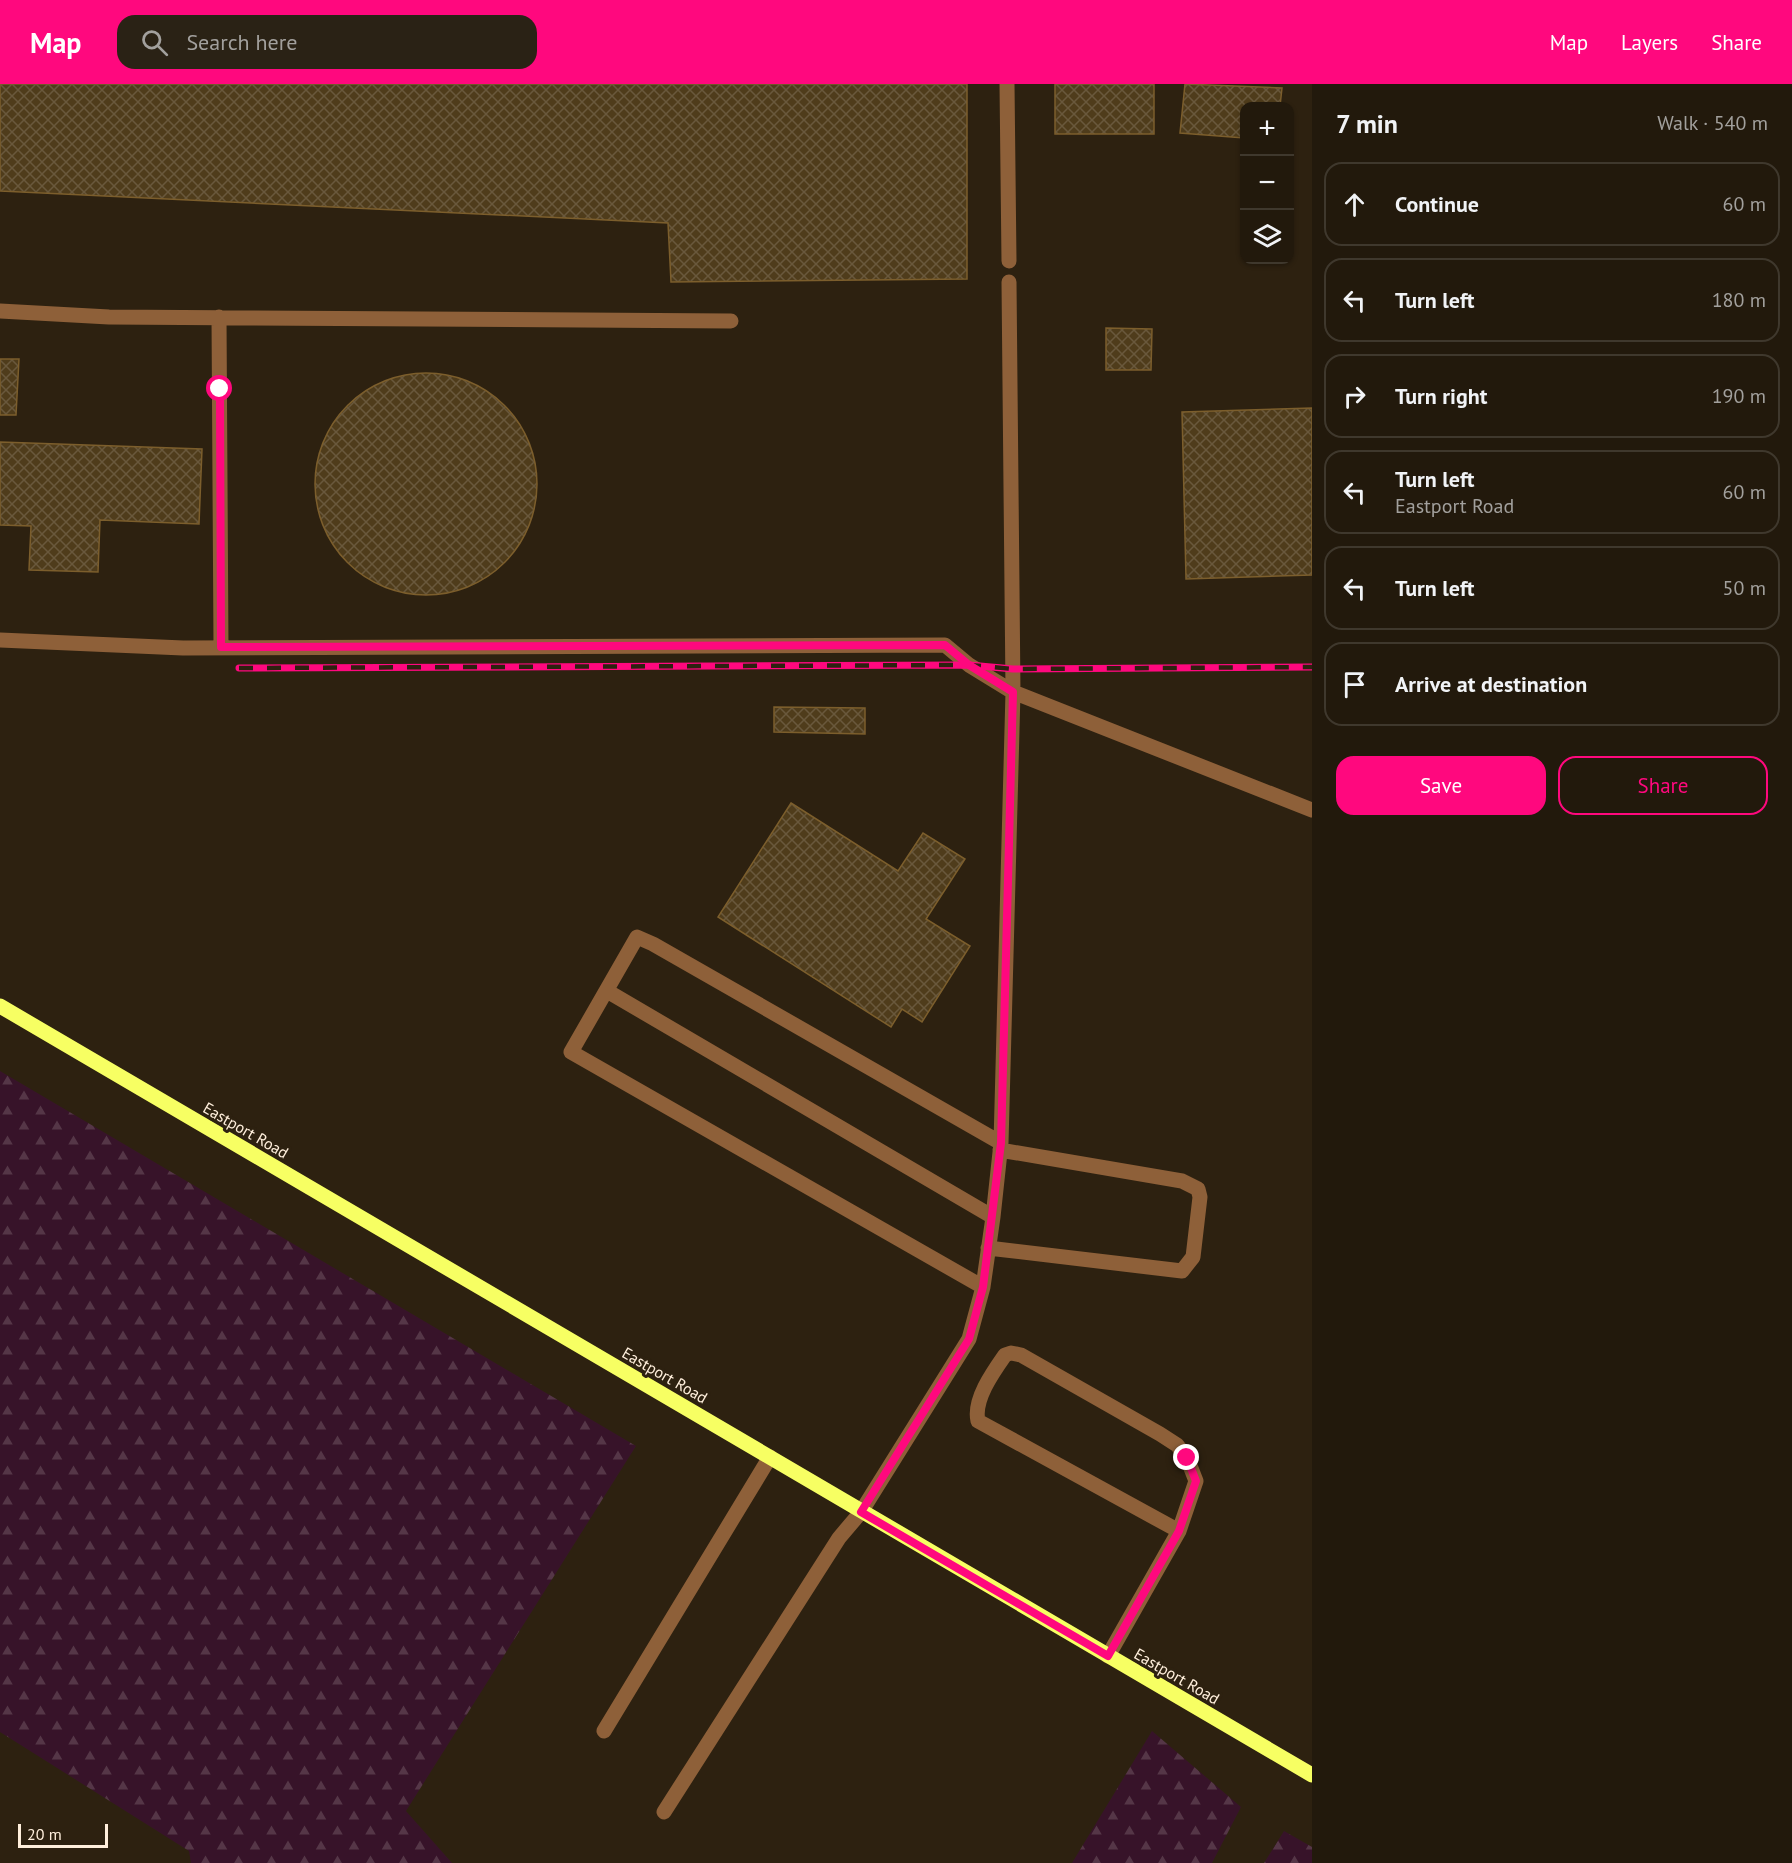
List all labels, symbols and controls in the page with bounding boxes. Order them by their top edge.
search box [117,15,537,69]
text: Map [30,24,81,61]
icon: search [138,26,171,59]
text: Search here [186,28,297,56]
text: Map [1550,29,1588,56]
text: Layers [1621,29,1678,56]
text: Share [1711,29,1762,56]
map controls [1240,102,1294,264]
button: + [1240,102,1294,156]
text: 7 min [1336,107,1398,140]
text: Walk · 540 m [1657,110,1768,136]
button: − [1240,156,1294,210]
icon: ahead [1338,188,1371,221]
text: Continue [1395,190,1479,218]
text: 60 m [1723,191,1766,217]
button: layers [1240,210,1294,264]
icon: left [1338,284,1371,317]
text: Turn left [1395,286,1475,314]
text: 180 m [1712,287,1766,313]
route start [206,375,232,401]
icon: right [1338,380,1371,413]
text: Turn right [1395,382,1487,410]
text: 190 m [1712,383,1766,409]
text: Turn left [1395,465,1475,493]
icon: left [1338,476,1371,509]
text: 60 m [1723,479,1766,505]
text: Eastport Road [1395,493,1514,519]
icon: left [1338,572,1371,605]
text: Turn left [1395,574,1475,602]
text: 50 m [1723,575,1766,601]
icon: arrive [1338,668,1371,701]
text: Arrive at destination [1395,670,1587,698]
button: Save [1336,756,1546,815]
button: Share [1558,756,1768,815]
street label: Eastport Road [200,1097,292,1163]
street label: Eastport Road [619,1342,711,1408]
route end [1173,1444,1199,1470]
street label: Eastport Road [1131,1643,1223,1709]
scale bar [18,1821,108,1848]
text: 20 m [27,1824,62,1844]

